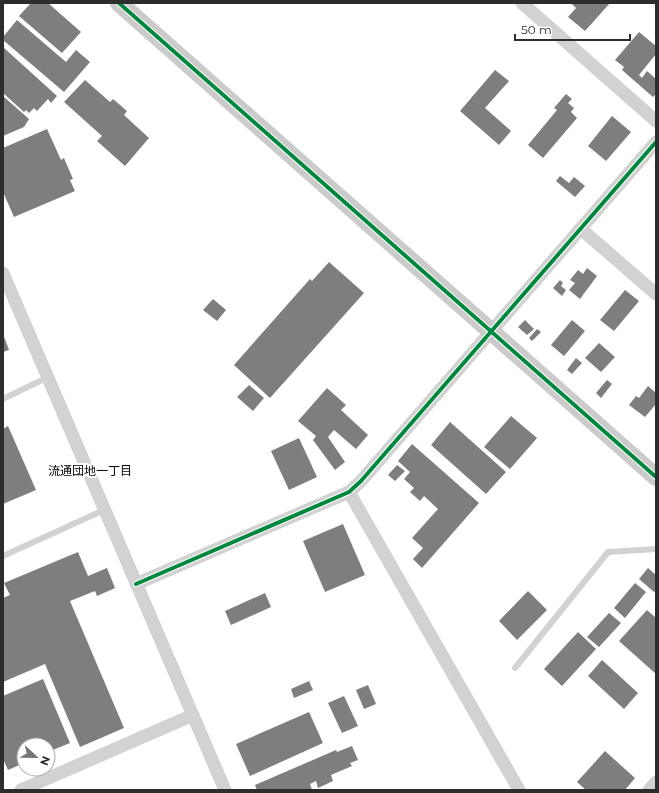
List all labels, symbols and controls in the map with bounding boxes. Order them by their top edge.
scale bar [515,16,630,42]
text: 50 m [521,22,552,37]
district label: 流通団地一丁目 [48,463,132,478]
north arrow [16,737,56,777]
text: N [37,754,53,767]

